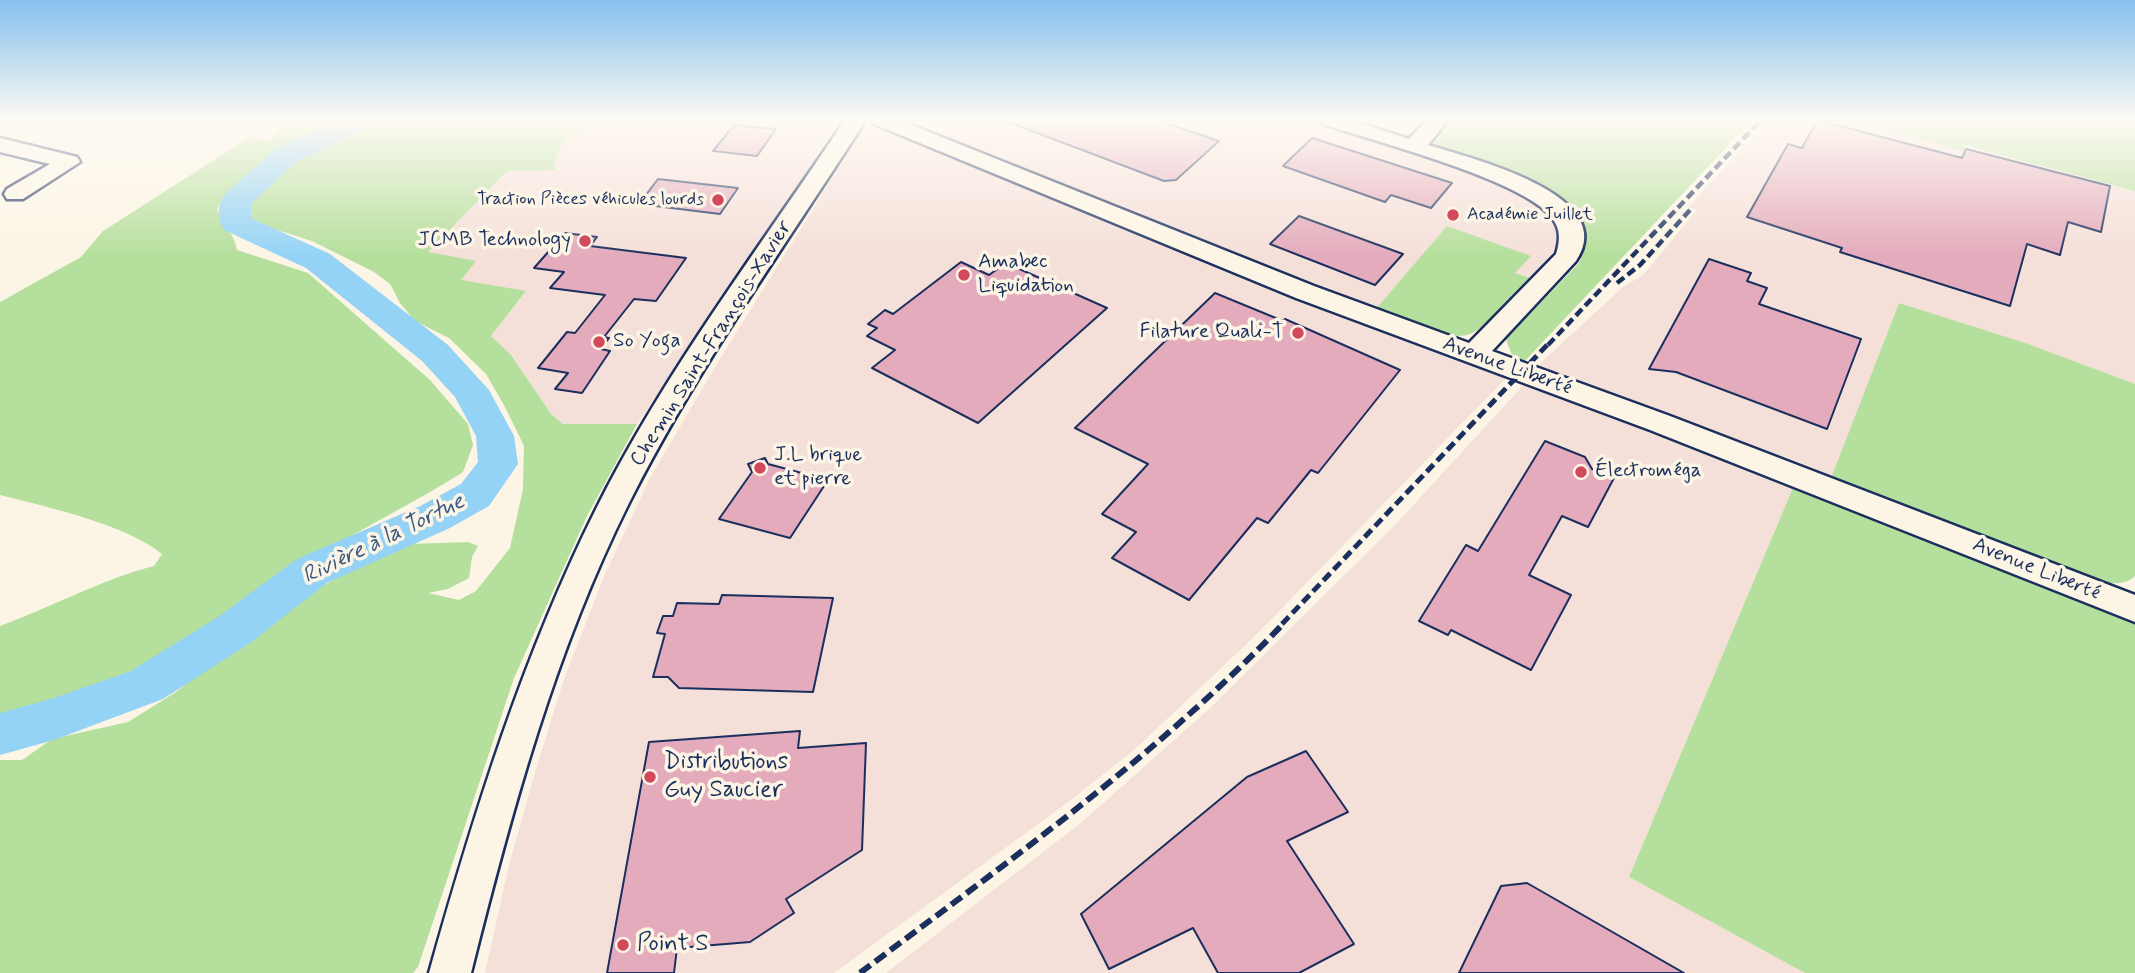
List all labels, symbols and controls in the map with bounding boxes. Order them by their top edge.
place label: Traction Pièces véhicules lourds [477,189,704,211]
marker: Traction Pièces véhicules lourds [710,192,726,208]
place label: Académie Juillet [1467,204,1593,226]
marker: Académie Juillet [1445,207,1461,223]
street label: Chemin Saint-François-Xavier [626,216,798,472]
place label: JCMB Technology [418,228,571,254]
marker: JCMB Technology [577,233,593,249]
place label: Amabec Liquidation [978,250,1074,300]
marker: Amabec Liquidation [956,267,972,283]
place label: Filature Quali-T [1139,320,1284,346]
marker: Filature Quali-T [1290,325,1306,341]
place label: So Yoga [613,329,681,355]
street label: Avenue Liberté [1439,332,1575,402]
marker: So Yoga [591,334,607,350]
place label: J.L brique et pierre [774,443,862,493]
place label: Électroméga [1595,459,1702,485]
marker: J.L brique et pierre [752,460,768,476]
marker: Électroméga [1573,464,1589,480]
water label: Rivière à la Tortue [299,489,469,591]
street label: Avenue Liberté [1968,533,2104,607]
place label: Distributions Guy Saucier [664,749,788,805]
marker: Distributions Guy Saucier [642,769,658,785]
place label: Point S [637,931,709,959]
marker: Point S [615,937,631,953]

